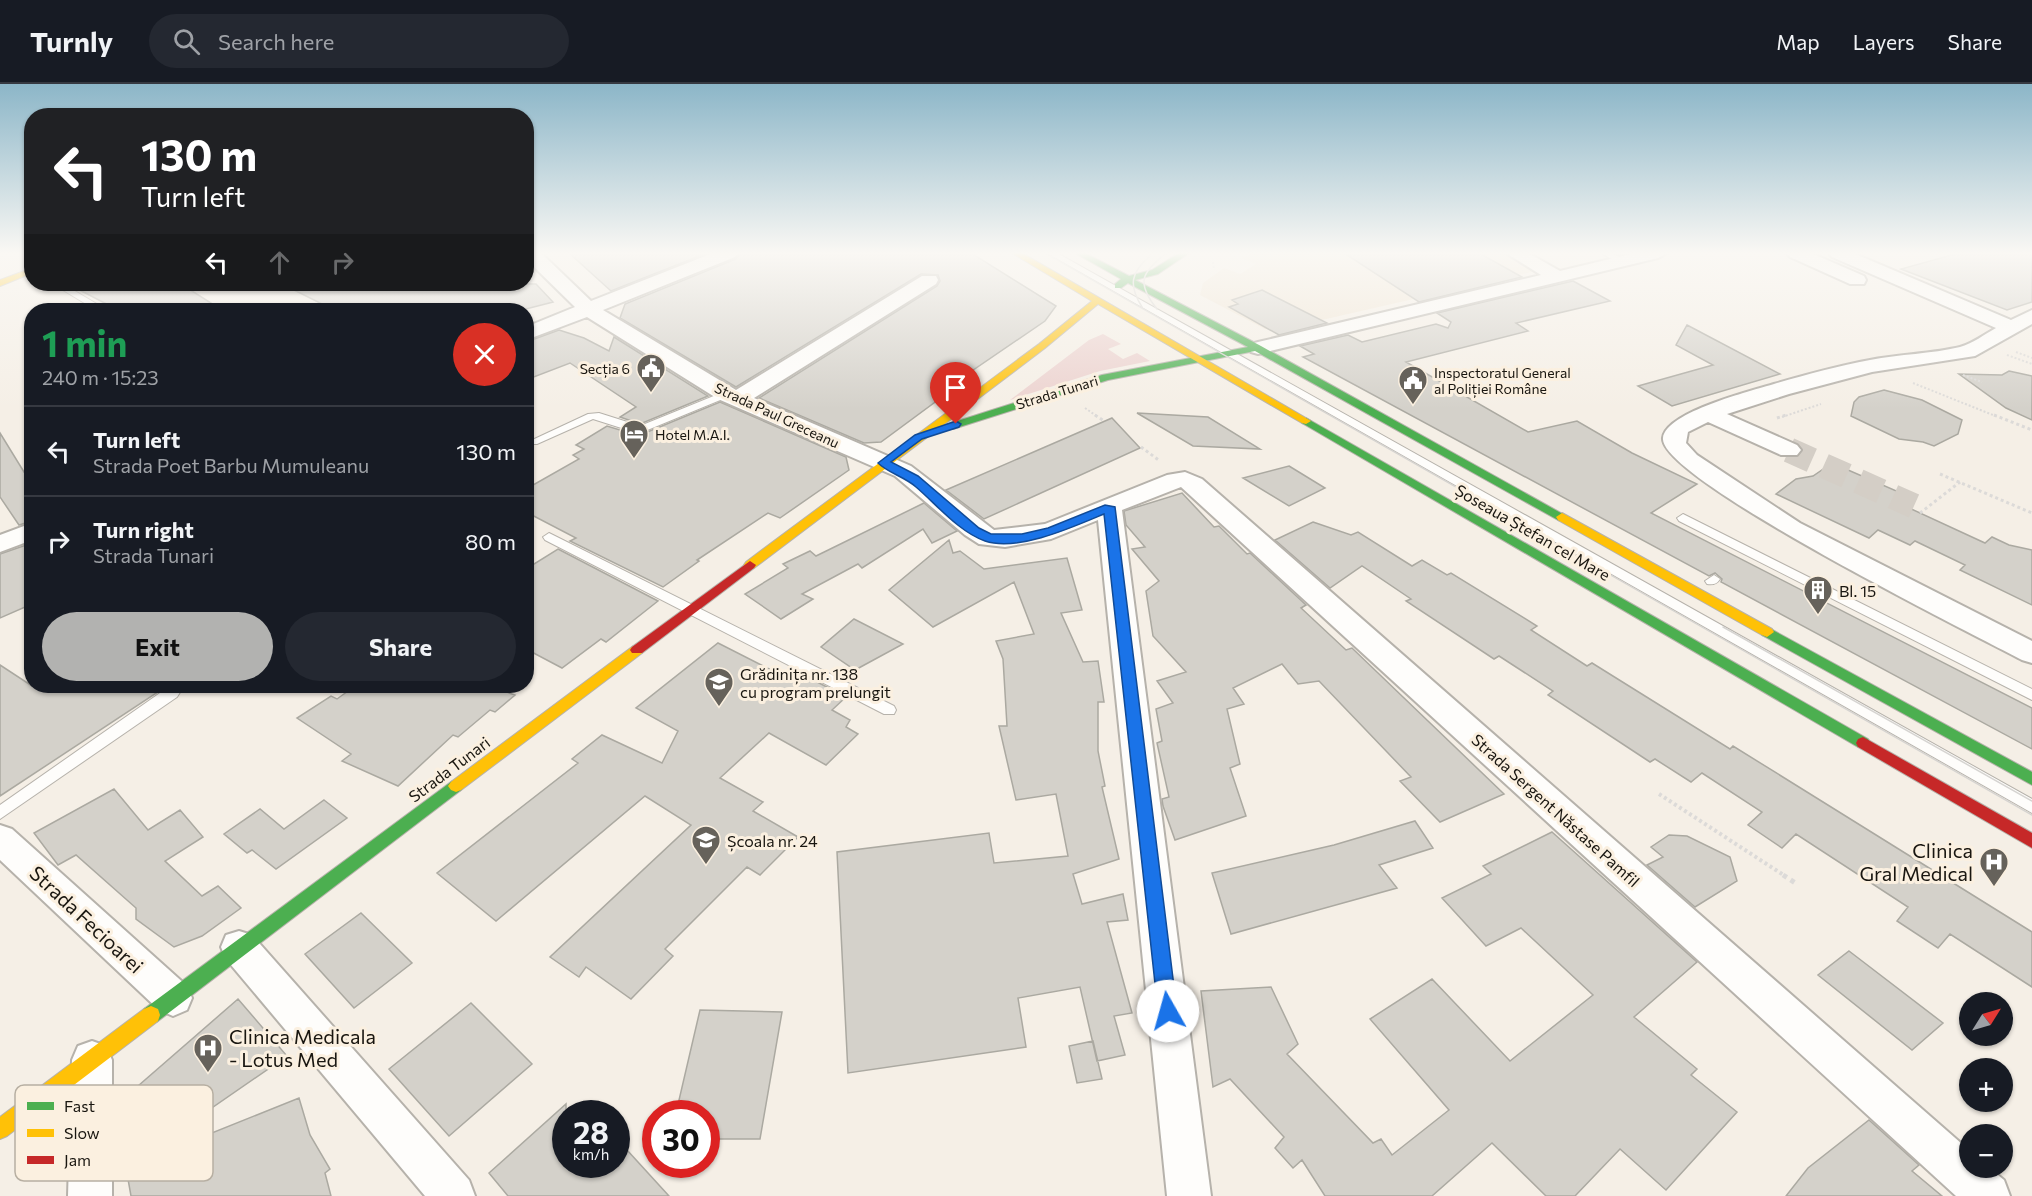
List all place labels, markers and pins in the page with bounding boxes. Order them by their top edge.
public building icon: Secția 6 [635,352,667,394]
place label: Secția 6 [580,360,630,378]
pin [930,362,981,424]
public building icon: Inspectoratul General al Poliției Române [1397,364,1429,406]
place label: Inspectoratul General al Poliției Române [1434,364,1571,398]
hotel icon: Hotel M.A.I. [618,418,650,460]
place label: Hotel M.A.I. [655,426,730,443]
building icon: Bl. 15 [1802,574,1834,616]
place label: Bl. 15 [1839,581,1876,600]
place label: Grădinița nr. 138 cu program prelungit [740,664,891,701]
school or university icon: Grădinița nr. 138 cu program prelungit [703,666,735,708]
school or university icon: Școala nr. 24 [690,824,722,866]
place label: Școala nr. 24 [727,831,818,852]
place label: Clinica Gral Medical [1859,838,1973,885]
hospital icon: Clinica Gral Medical [1978,846,2010,888]
place label: Clinica Medicala - Lotus Med [229,1024,376,1071]
hospital icon: Clinica Medicala - Lotus Med [192,1032,224,1074]

